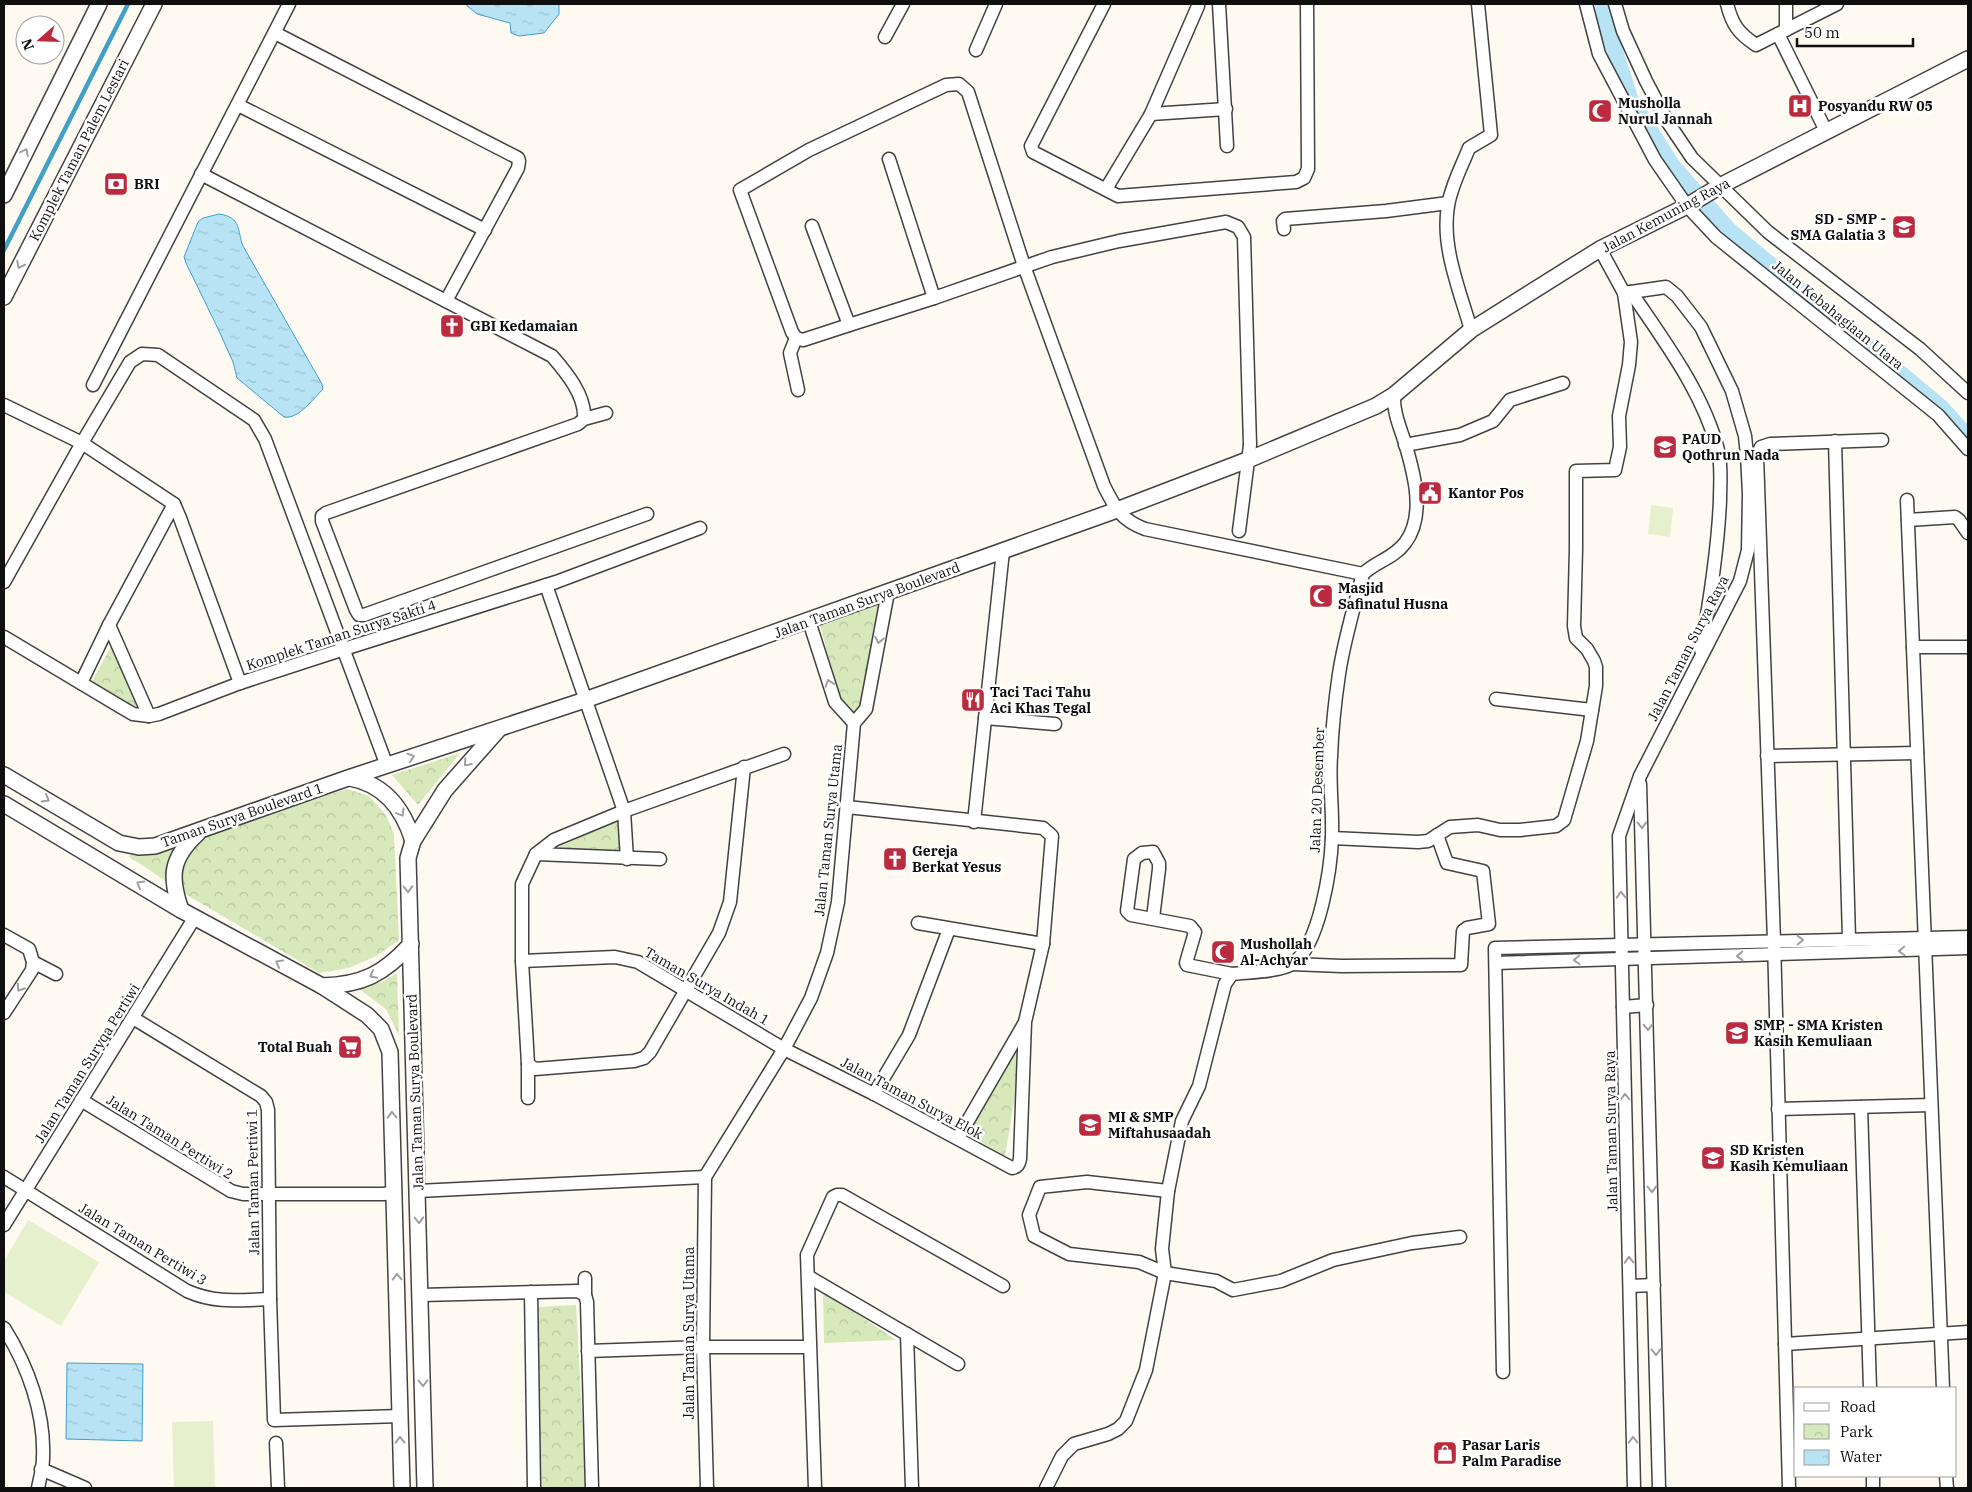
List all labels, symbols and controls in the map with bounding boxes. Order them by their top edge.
north arrow [15,15,65,65]
scale bar [1797,15,1913,47]
text: 50 m [1804,23,1840,42]
text: N [17,36,38,53]
street label: Komplek Taman Palem Lestari [25,56,133,244]
hospital icon: Posyandu RW 05 [1787,93,1813,119]
place label: Musholla Nurul Jannah [1618,94,1713,128]
place label: Posyandu RW 05 [1818,97,1933,115]
mosque icon: Musholla Nurul Jannah [1587,98,1613,124]
one-way arrow [19,148,30,157]
bank icon: BRI [103,171,129,197]
street label: Jalan Kemuning Raya [1599,174,1733,256]
place label: BRI [134,175,160,193]
place label: SD - SMP - SMA Galatia 3 [1790,210,1886,244]
school or university icon: SD - SMP - SMA Galatia 3 [1891,214,1917,240]
street label: Jalan Kebahagiaan Utara [1769,256,1908,374]
one-way arrow [16,260,26,269]
church icon: GBI Kedamaian [439,313,465,339]
place label: GBI Kedamaian [470,317,578,335]
place label: PAUD Qothrun Nada [1682,430,1780,464]
school or university icon: PAUD Qothrun Nada [1652,434,1678,460]
public building icon: Kantor Pos [1417,480,1443,506]
place label: Kantor Pos [1448,484,1524,502]
street label: Jalan Taman Surya Boulevard [772,558,963,642]
street label: Jalan Taman Surya Raya [1643,572,1733,724]
place label: Masjid Safinatul Husna [1338,579,1448,613]
mosque icon: Masjid Safinatul Husna [1308,583,1334,609]
street label: Komplek Taman Surya Sakti 4 [244,596,438,674]
one-way arrow [874,636,884,644]
one-way arrow [824,679,834,687]
place label: Taci Taci Tahu Aci Khas Tegal [990,683,1091,717]
restaurant icon: Taci Taci Tahu Aci Khas Tegal [960,687,986,713]
street label: Jalan 20 Desember [1306,726,1328,853]
street label: Jalan Taman Surya Utama [810,743,846,917]
one-way arrow [407,753,415,763]
one-way arrow [464,758,473,767]
street label: Taman Surya Boulevard 1 [159,779,325,851]
one-way arrow [40,793,49,803]
one-way arrow [394,807,404,816]
one-way arrow [1636,821,1647,829]
place label: Gereja Berkat Yesus [912,842,1001,876]
church icon: Gereja Berkat Yesus [882,846,908,872]
one-way arrow [136,881,145,891]
one-way arrow [403,885,414,893]
one-way arrow [1615,891,1626,899]
place label: Mushollah Al-Achyar [1240,935,1312,969]
one-way arrow [1796,935,1804,945]
mosque icon: Mushollah Al-Achyar [1210,939,1236,965]
street label: Taman Surya Indah 1 [641,943,773,1029]
one-way arrow [1898,946,1906,957]
one-way arrow [1735,951,1743,961]
one-way arrow [1573,955,1581,966]
one-way arrow [275,959,284,969]
one-way arrow [370,969,379,979]
street label: Jalan Taman Suryqa Pertiwi [30,980,144,1146]
one-way arrow [16,983,26,992]
street label: Jalan Taman Surya Boulevard [403,993,427,1190]
place label: SMP - SMA Kristen Kasih Kemuliaan [1754,1016,1883,1050]
school or university icon: SMP - SMA Kristen Kasih Kemuliaan [1724,1020,1750,1046]
one-way arrow [1643,1024,1653,1031]
supermarket icon: Total Buah [337,1034,363,1060]
place label: Total Buah [258,1038,332,1056]
street label: Jalan Taman Surya Raya [1601,1050,1621,1212]
street label: Jalan Taman Surya Elok [838,1053,987,1144]
street label: Jalan Taman Pertiwi 2 [103,1091,237,1183]
one-way arrow [1620,1093,1631,1101]
place label: MI & SMP Miftahusaadah [1108,1108,1211,1142]
street label: Jalan Taman Pertiwi 1 [243,1109,263,1255]
one-way arrow [387,1110,398,1118]
school or university icon: MI & SMP Miftahusaadah [1077,1112,1103,1138]
place label: SD Kristen Kasih Kemuliaan [1730,1141,1848,1175]
school or university icon: SD Kristen Kasih Kemuliaan [1700,1145,1726,1171]
one-way arrow [1647,1186,1657,1194]
street label: Jalan Taman Pertiwi 3 [76,1199,210,1289]
one-way arrow [413,1217,424,1225]
street label: Jalan Taman Surya Utama [680,1246,698,1419]
one-way arrow [1624,1255,1634,1263]
one-way arrow [392,1273,402,1280]
one-way arrow [1650,1348,1661,1356]
one-way arrow [417,1379,428,1387]
legend [1794,1387,1957,1477]
text: Road [1840,1397,1876,1416]
text: Park [1840,1422,1873,1441]
one-way arrow [395,1435,406,1443]
one-way arrow [1628,1435,1639,1443]
place label: Pasar Laris Palm Paradise [1462,1436,1562,1470]
shop icon: Pasar Laris Palm Paradise [1432,1440,1458,1466]
text: Water [1840,1447,1882,1466]

